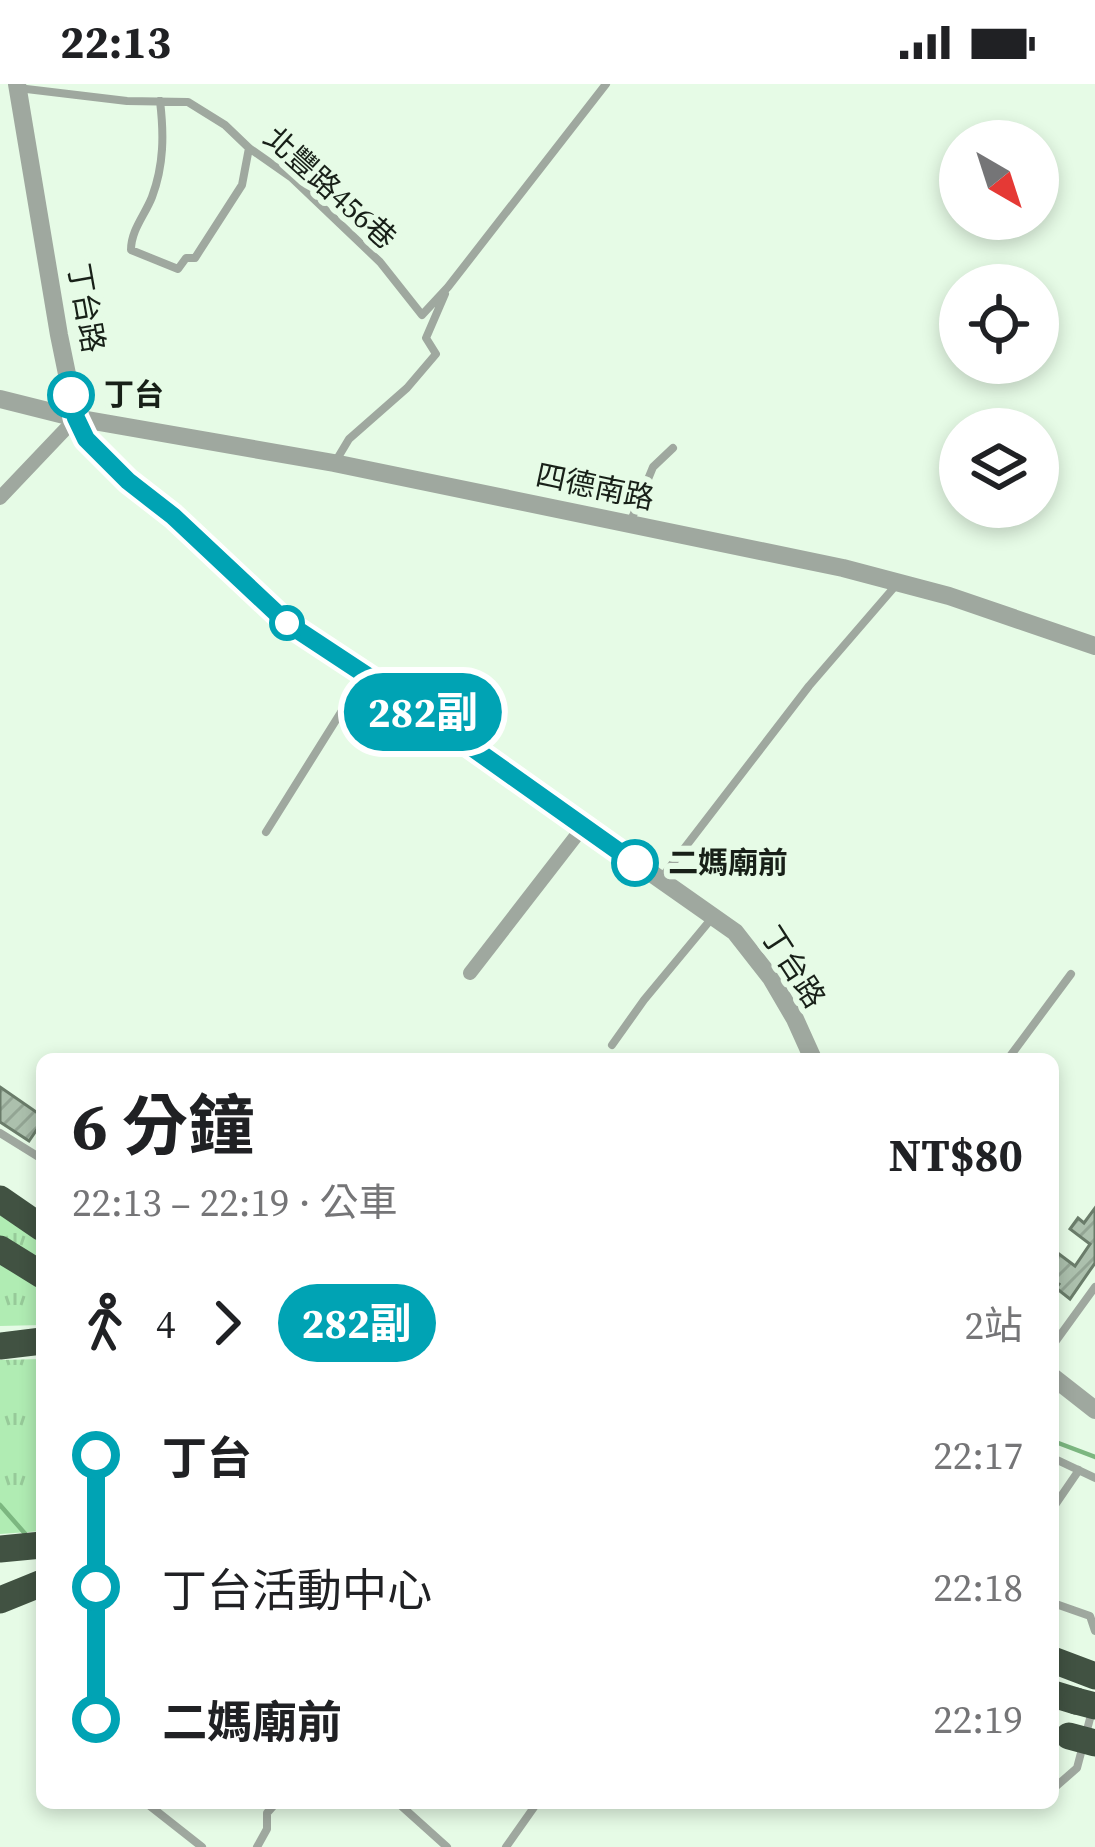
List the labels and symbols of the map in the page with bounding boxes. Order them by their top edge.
street label: 北豐路456巷 [255,117,405,258]
north arrow [939,120,1059,240]
street label: 丁台路 [58,260,114,356]
marker: 丁台 [49,373,93,417]
place label: 丁台 [104,374,164,415]
street label: 四德南路 [532,454,658,519]
unlabelled marker [271,607,303,639]
line badge: 282副 [339,673,507,751]
marker: 二媽廟前 [613,841,657,885]
place label: 二媽廟前 [668,842,788,883]
street label: 丁台路 [752,918,835,1016]

